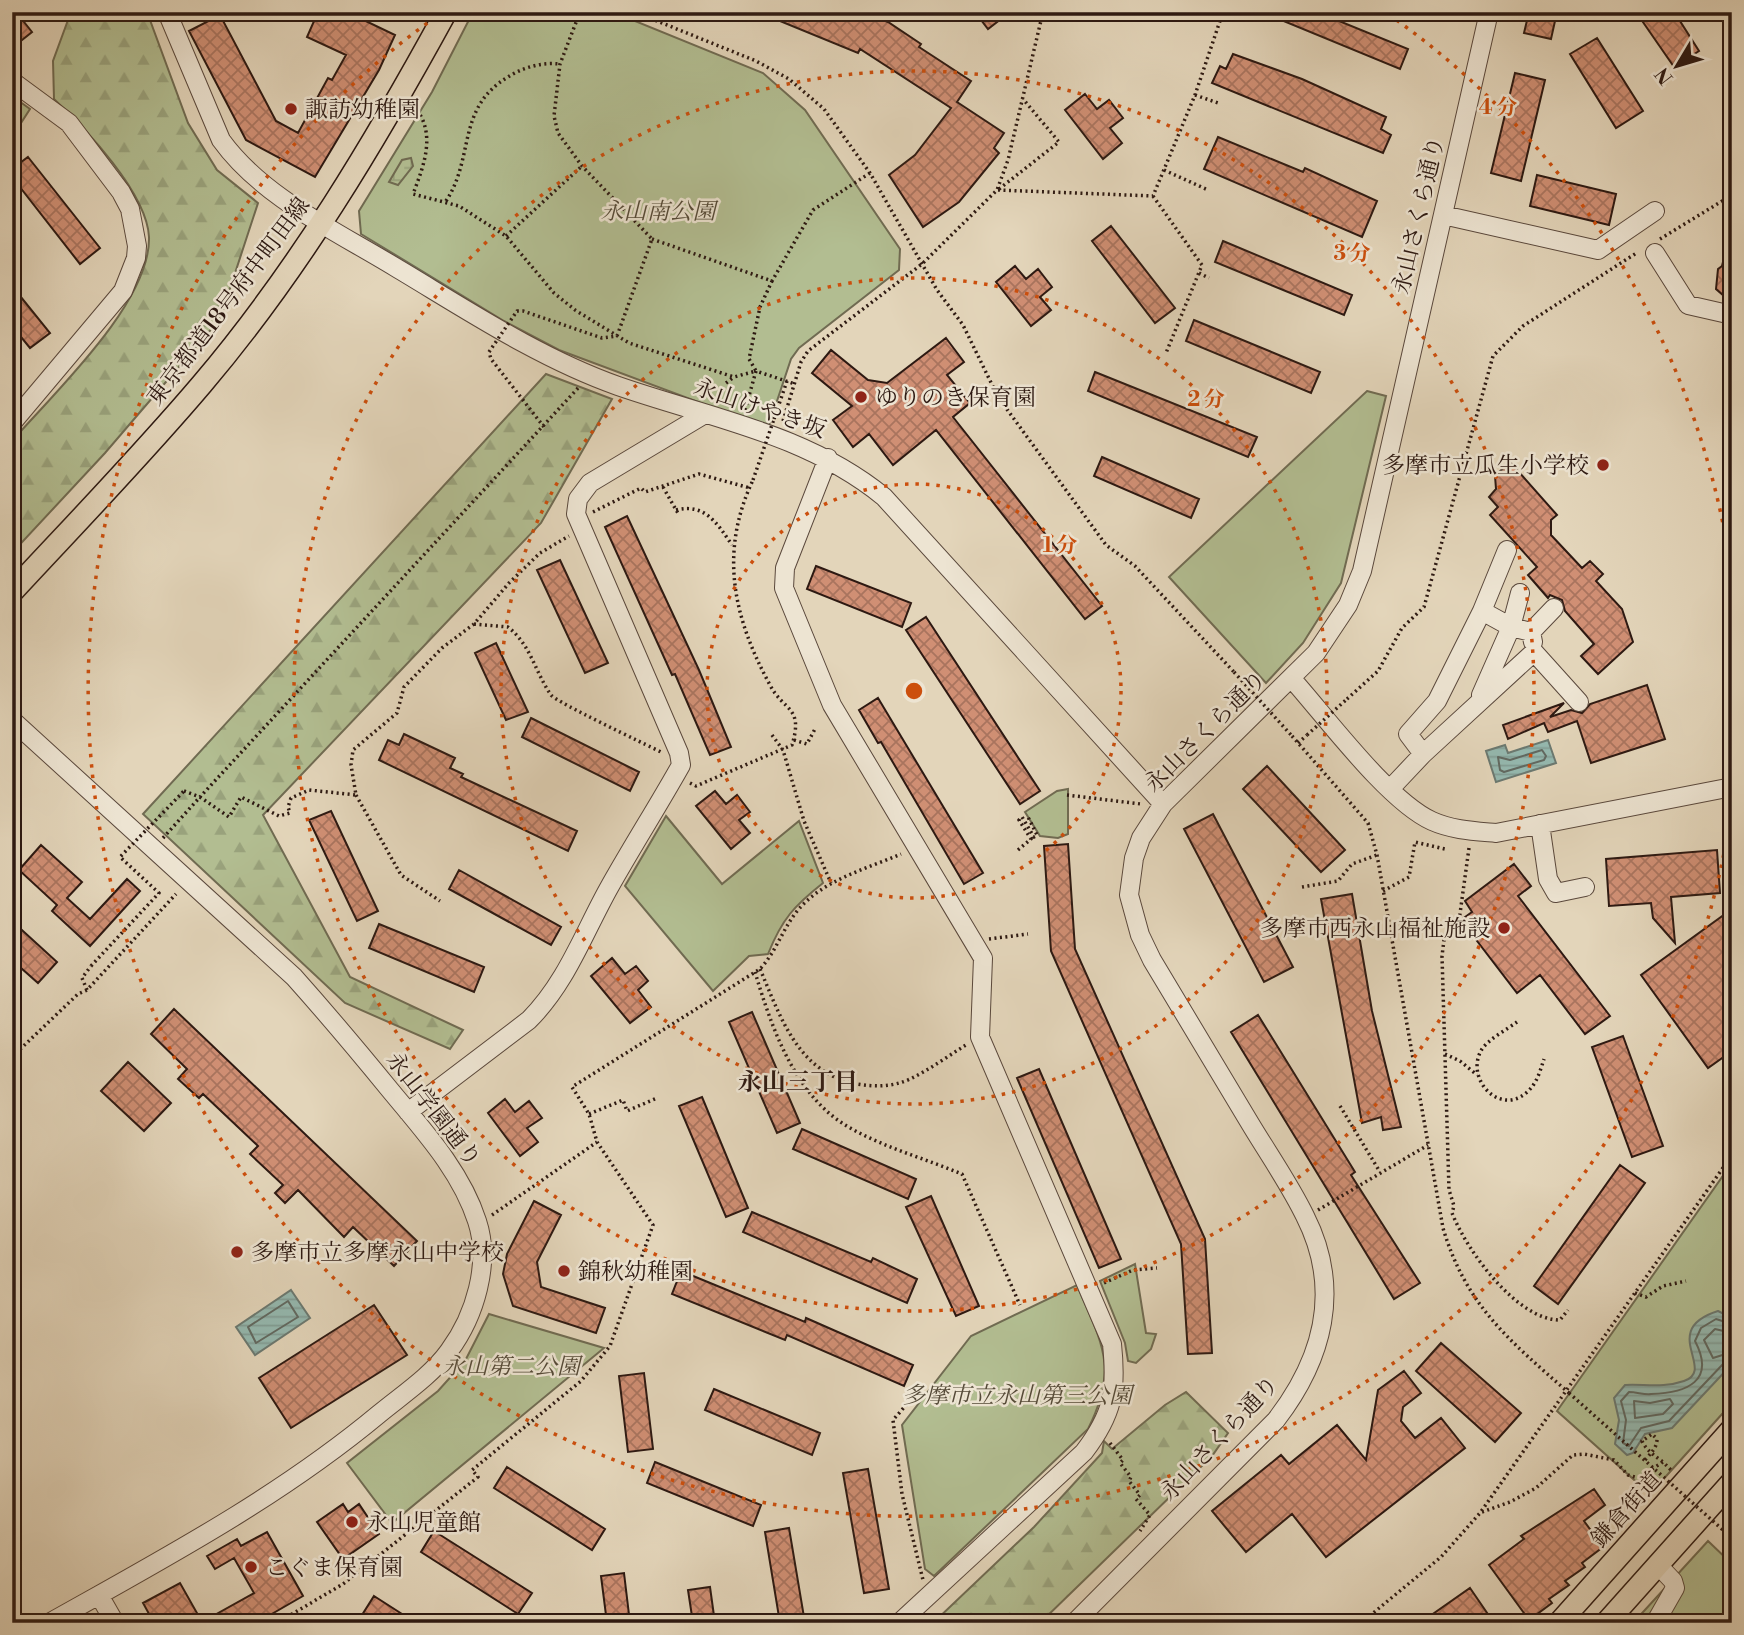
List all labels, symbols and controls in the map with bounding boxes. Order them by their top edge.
north arrow [1642,32,1712,102]
text: N [1650,63,1678,89]
text: 4 分 [1479,95,1517,121]
place label: 諏訪幼稚園 [305,96,420,124]
marker: 諏訪幼稚園 [283,101,299,117]
street label: 永山さくら通り [1387,134,1451,297]
street label: 東京都道18号府中町田線 [141,192,316,411]
park label: 永山南公園 [601,198,720,226]
text: 3 分 [1333,241,1371,267]
street label: 永山けやき坂 [690,373,829,445]
place label: ゆりのき保育園 [875,384,1036,412]
text: 2 分 [1187,387,1225,413]
marker: ゆりのき保育園 [853,389,869,405]
place label: 多摩市立瓜生小学校 [1382,452,1589,480]
marker: 多摩市立瓜生小学校 [1595,457,1611,473]
text: 1 分 [1043,533,1077,559]
street label: 永山さくら通り [1139,665,1273,799]
centre of rings [902,679,926,703]
place label: 多摩市西永山福祉施設 [1260,915,1490,943]
marker: 多摩市西永山福祉施設 [1496,920,1512,936]
street label: 永山学園通り [380,1047,487,1173]
district label: 永山三丁目 [738,1068,858,1098]
place label: 多摩市立多摩永山中学校 [251,1239,504,1267]
marker: 多摩市立多摩永山中学校 [229,1244,245,1260]
place label: 錦秋幼稚園 [578,1258,693,1286]
marker: 錦秋幼稚園 [556,1263,572,1279]
park label: 永山第二公園 [442,1353,584,1381]
street label: 永山さくら通り [1155,1370,1285,1507]
park label: 多摩市立永山第三公園 [902,1382,1136,1410]
street label: 鎌倉街道 [1586,1466,1668,1553]
place label: 永山児童館 [366,1509,481,1537]
marker: 永山児童館 [344,1514,360,1530]
place label: こぐま保育園 [265,1554,403,1582]
marker: こぐま保育園 [243,1559,259,1575]

